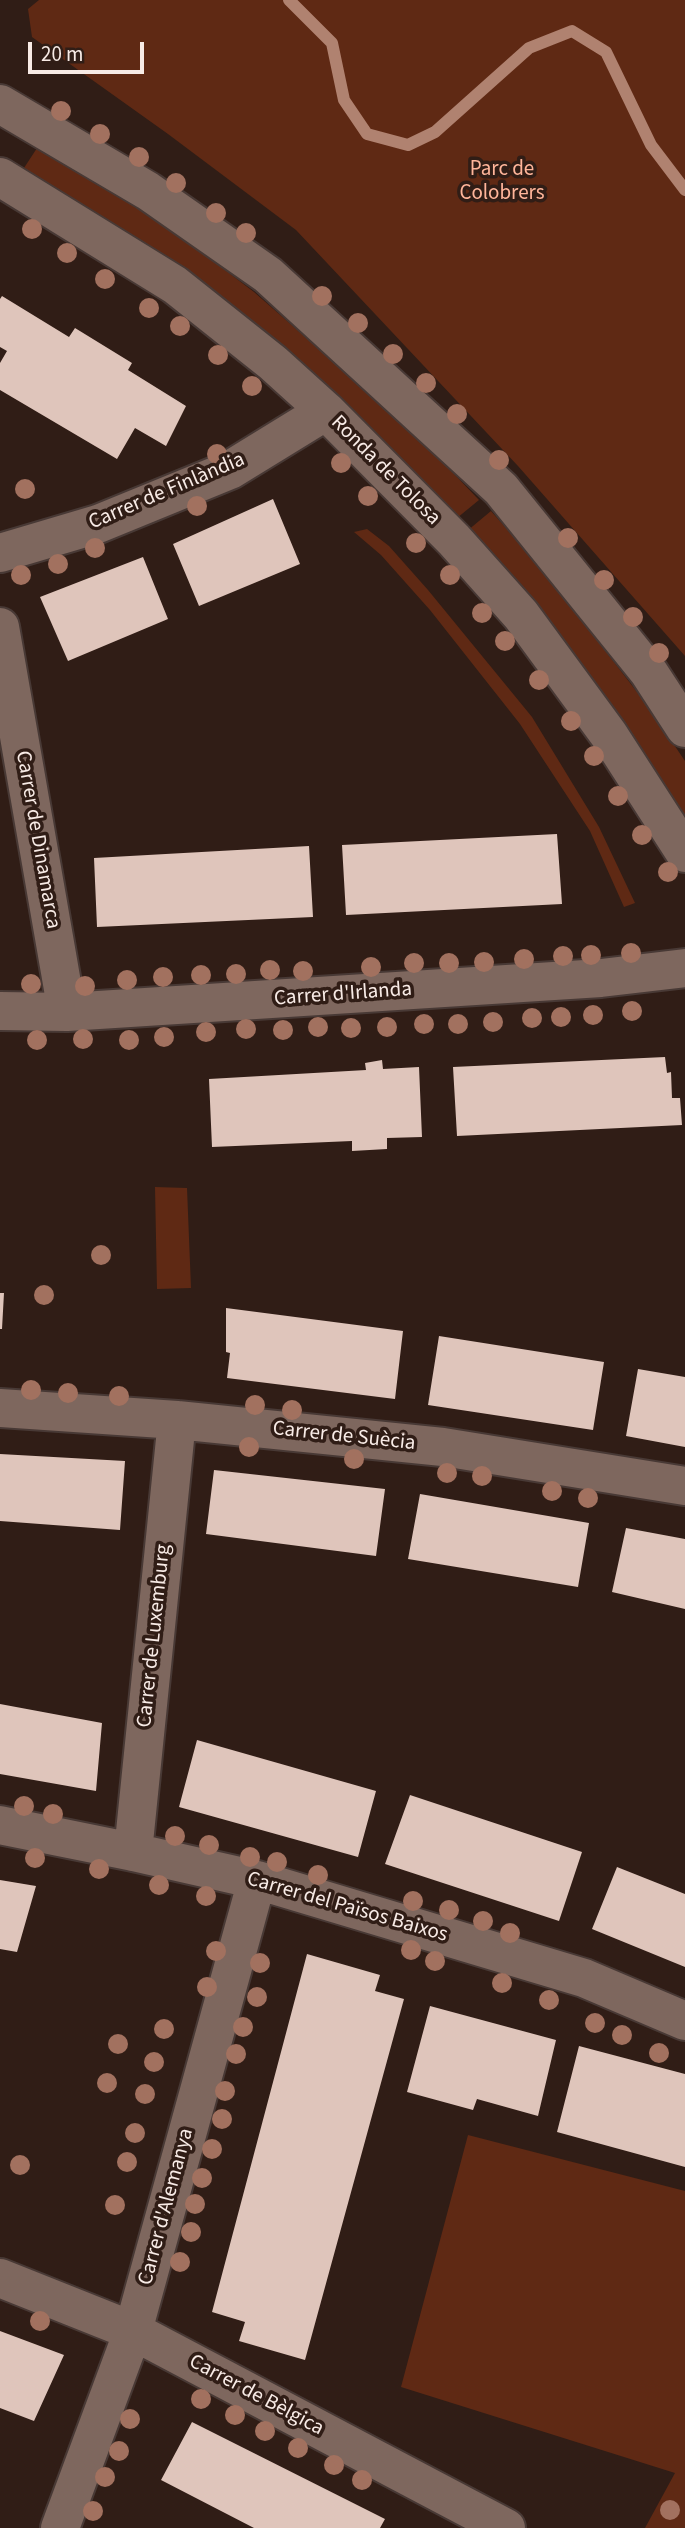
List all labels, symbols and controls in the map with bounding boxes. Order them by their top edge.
scale bar [32,28,147,72]
text: 20 m [41,39,83,69]
park label: Parc de Colobrers [459,157,545,207]
street label: Ronda de Tolosa [325,411,445,531]
street label: Carrer de Finlàndia [85,448,249,536]
street label: Carrer de Dinamarca [9,749,65,931]
street label: Carrer d'Irlanda [273,978,413,1012]
street label: Carrer de Suècia [271,1417,417,1457]
street label: Carrer de Luxemburg [133,1543,177,1729]
street label: Carrer del Països Baixos [244,1867,450,1949]
street label: Carrer d'Alemanya [134,2126,200,2288]
street label: Carrer de Bèlgica [184,2350,328,2442]

